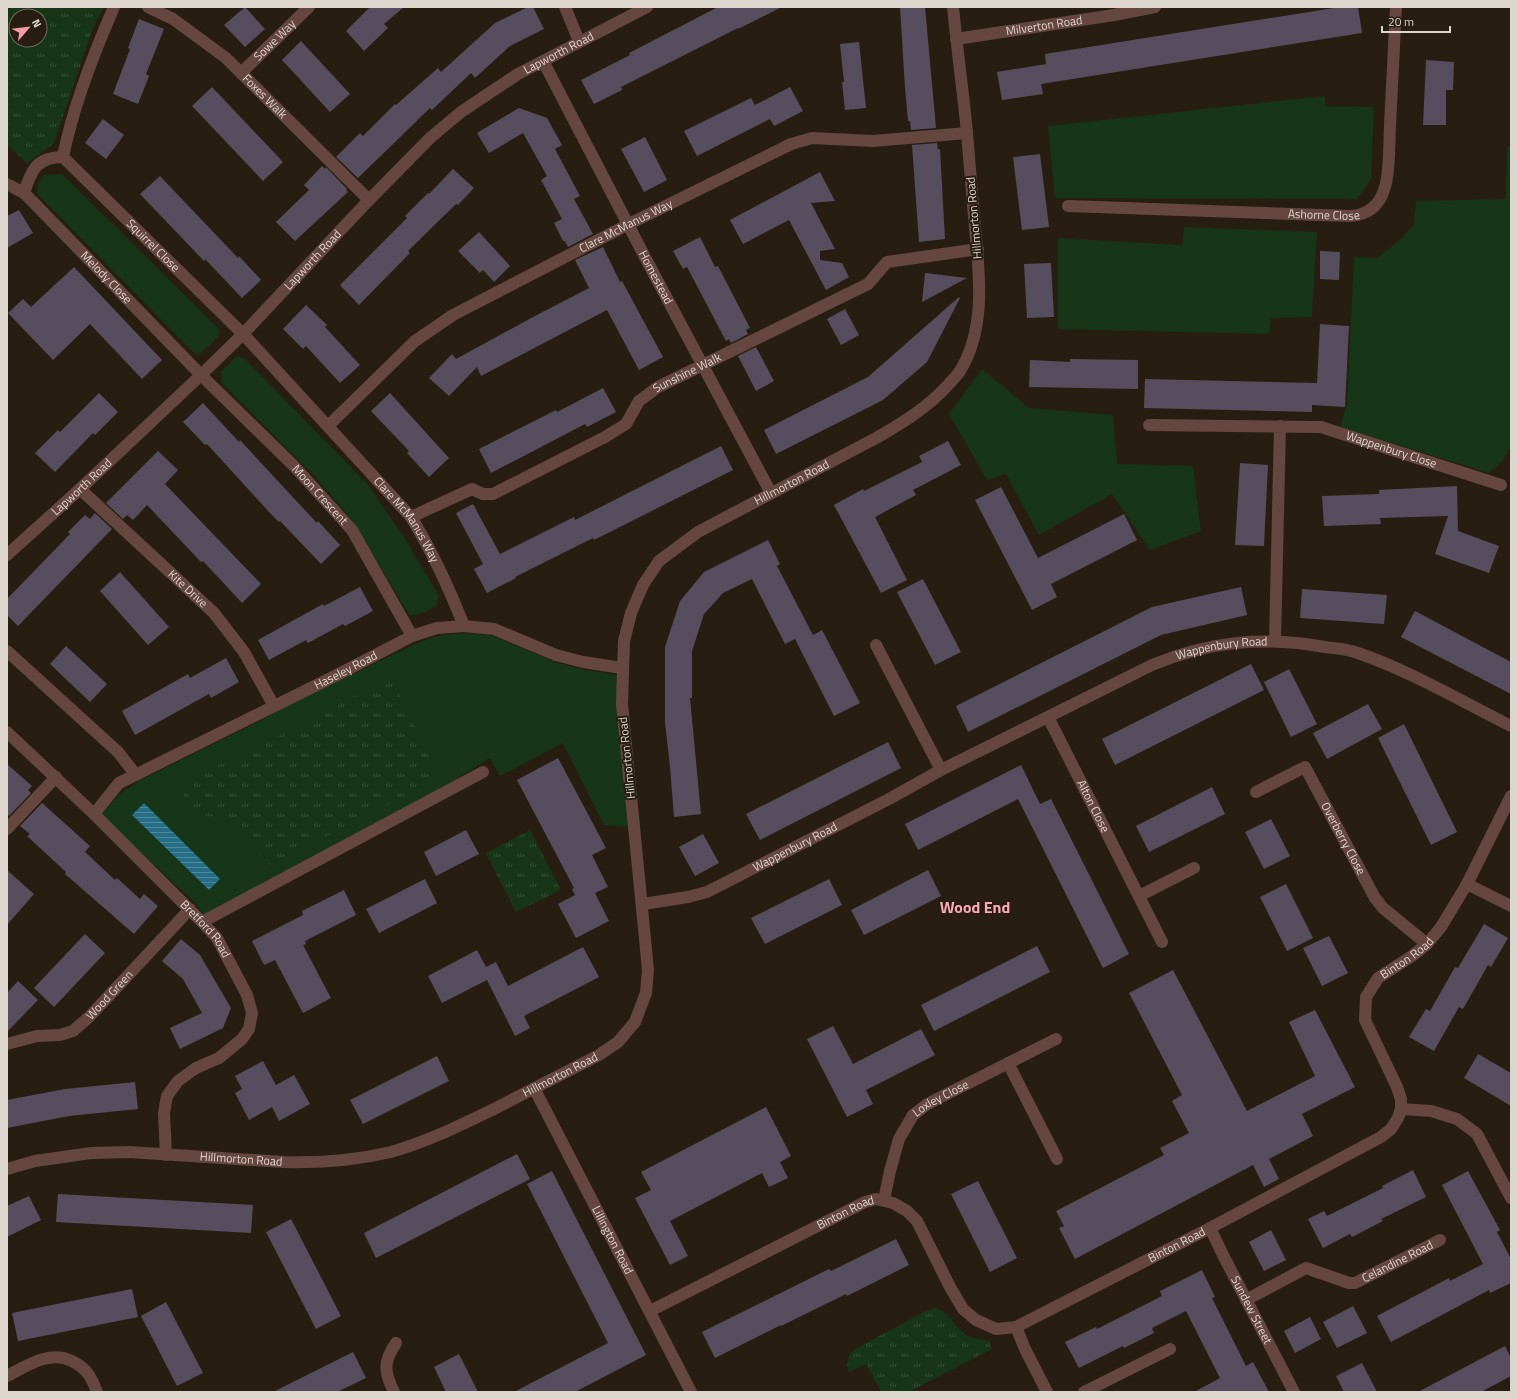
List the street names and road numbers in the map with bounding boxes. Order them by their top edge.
street label: Milverton Road [1004,10,1083,40]
street label: Sowe Way [249,15,300,65]
street label: Lapworth Road [520,26,597,79]
street label: Foxes Walk [238,69,292,123]
street label: Hillmorton Road [960,176,987,260]
street label: Clare McManus Way [575,194,676,257]
street label: Ashorne Close [1287,204,1362,225]
street label: Squirrel Close [122,214,185,276]
street label: Lapworth Road [279,225,346,294]
street label: Melody Close [76,246,137,308]
street label: Homestead [634,247,678,308]
street label: Sunshine Walk [648,347,725,397]
street label: Wappenbury Close [1344,426,1439,473]
street label: Lapworth Road [47,454,116,520]
street label: Hillmorton Road [751,454,832,510]
street label: Moon Crescent [288,460,353,529]
street label: Clare McManus Way [369,472,445,566]
street label: Kite Drive [164,565,213,612]
street label: Wappenbury Road [1173,631,1267,665]
street label: Haseley Road [311,646,381,694]
street label: Hillmorton Road [613,716,640,800]
street label: Alton Close [1072,776,1115,836]
street label: Overberry Close [1316,798,1371,878]
street label: Wappenbury Road [749,817,840,876]
street label: Bretford Road [176,895,236,961]
street label: Binton Road [1376,933,1438,983]
street label: Wood Green [81,966,137,1024]
street label: Hillmorton Road [519,1047,601,1102]
street label: Loxley Close [908,1075,972,1121]
street label: Hillmorton Road [199,1147,283,1171]
street label: Binton Road [813,1190,876,1234]
street label: Lillington Road [587,1202,639,1277]
street label: Binton Road [1144,1222,1208,1267]
street label: Celandine Road [1358,1235,1436,1287]
street label: Sundew Street [1226,1272,1278,1348]

